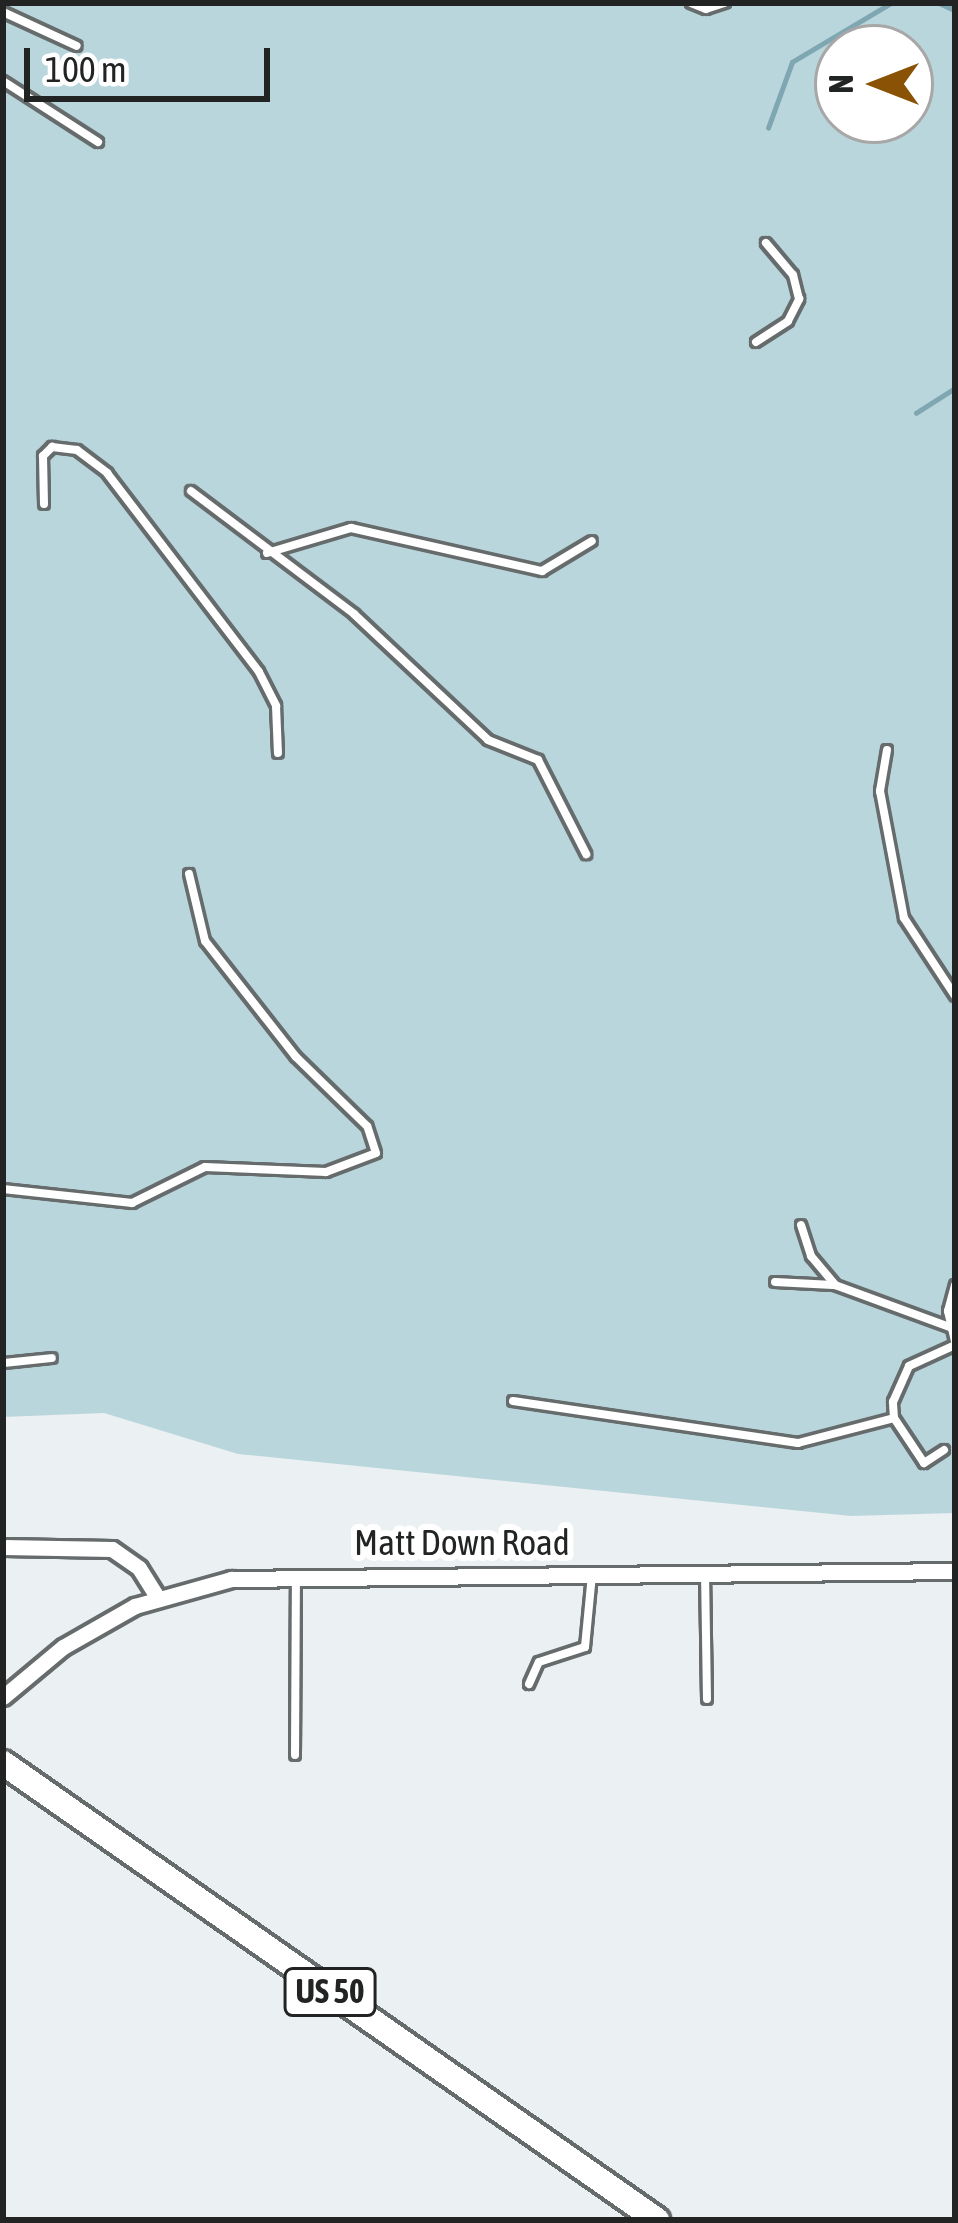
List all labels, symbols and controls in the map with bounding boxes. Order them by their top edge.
scale bar [30,24,276,98]
north arrow [814,24,934,144]
text: 100 m [45,48,127,90]
text: N [822,74,860,94]
street label: Matt Down Road [354,1521,570,1565]
road number: US 50 [282,1965,378,2019]

